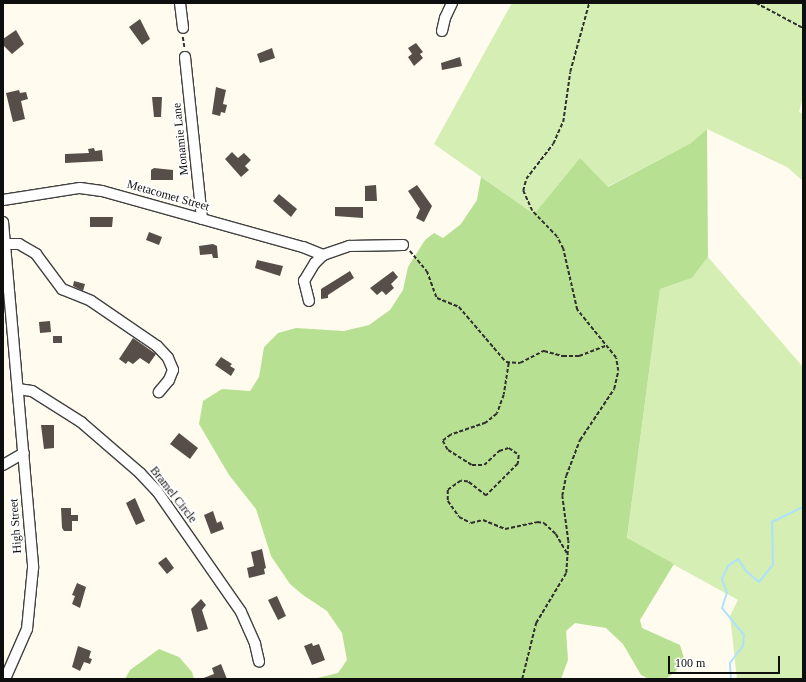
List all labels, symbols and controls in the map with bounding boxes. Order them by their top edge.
street label: Monamie Lane [170,102,192,176]
street label: Metacomet Street [125,177,211,215]
street label: Bramel Circle [147,464,199,526]
street label: High Street [7,498,25,554]
scale bar [670,648,782,674]
text: 100 m [675,656,705,670]

